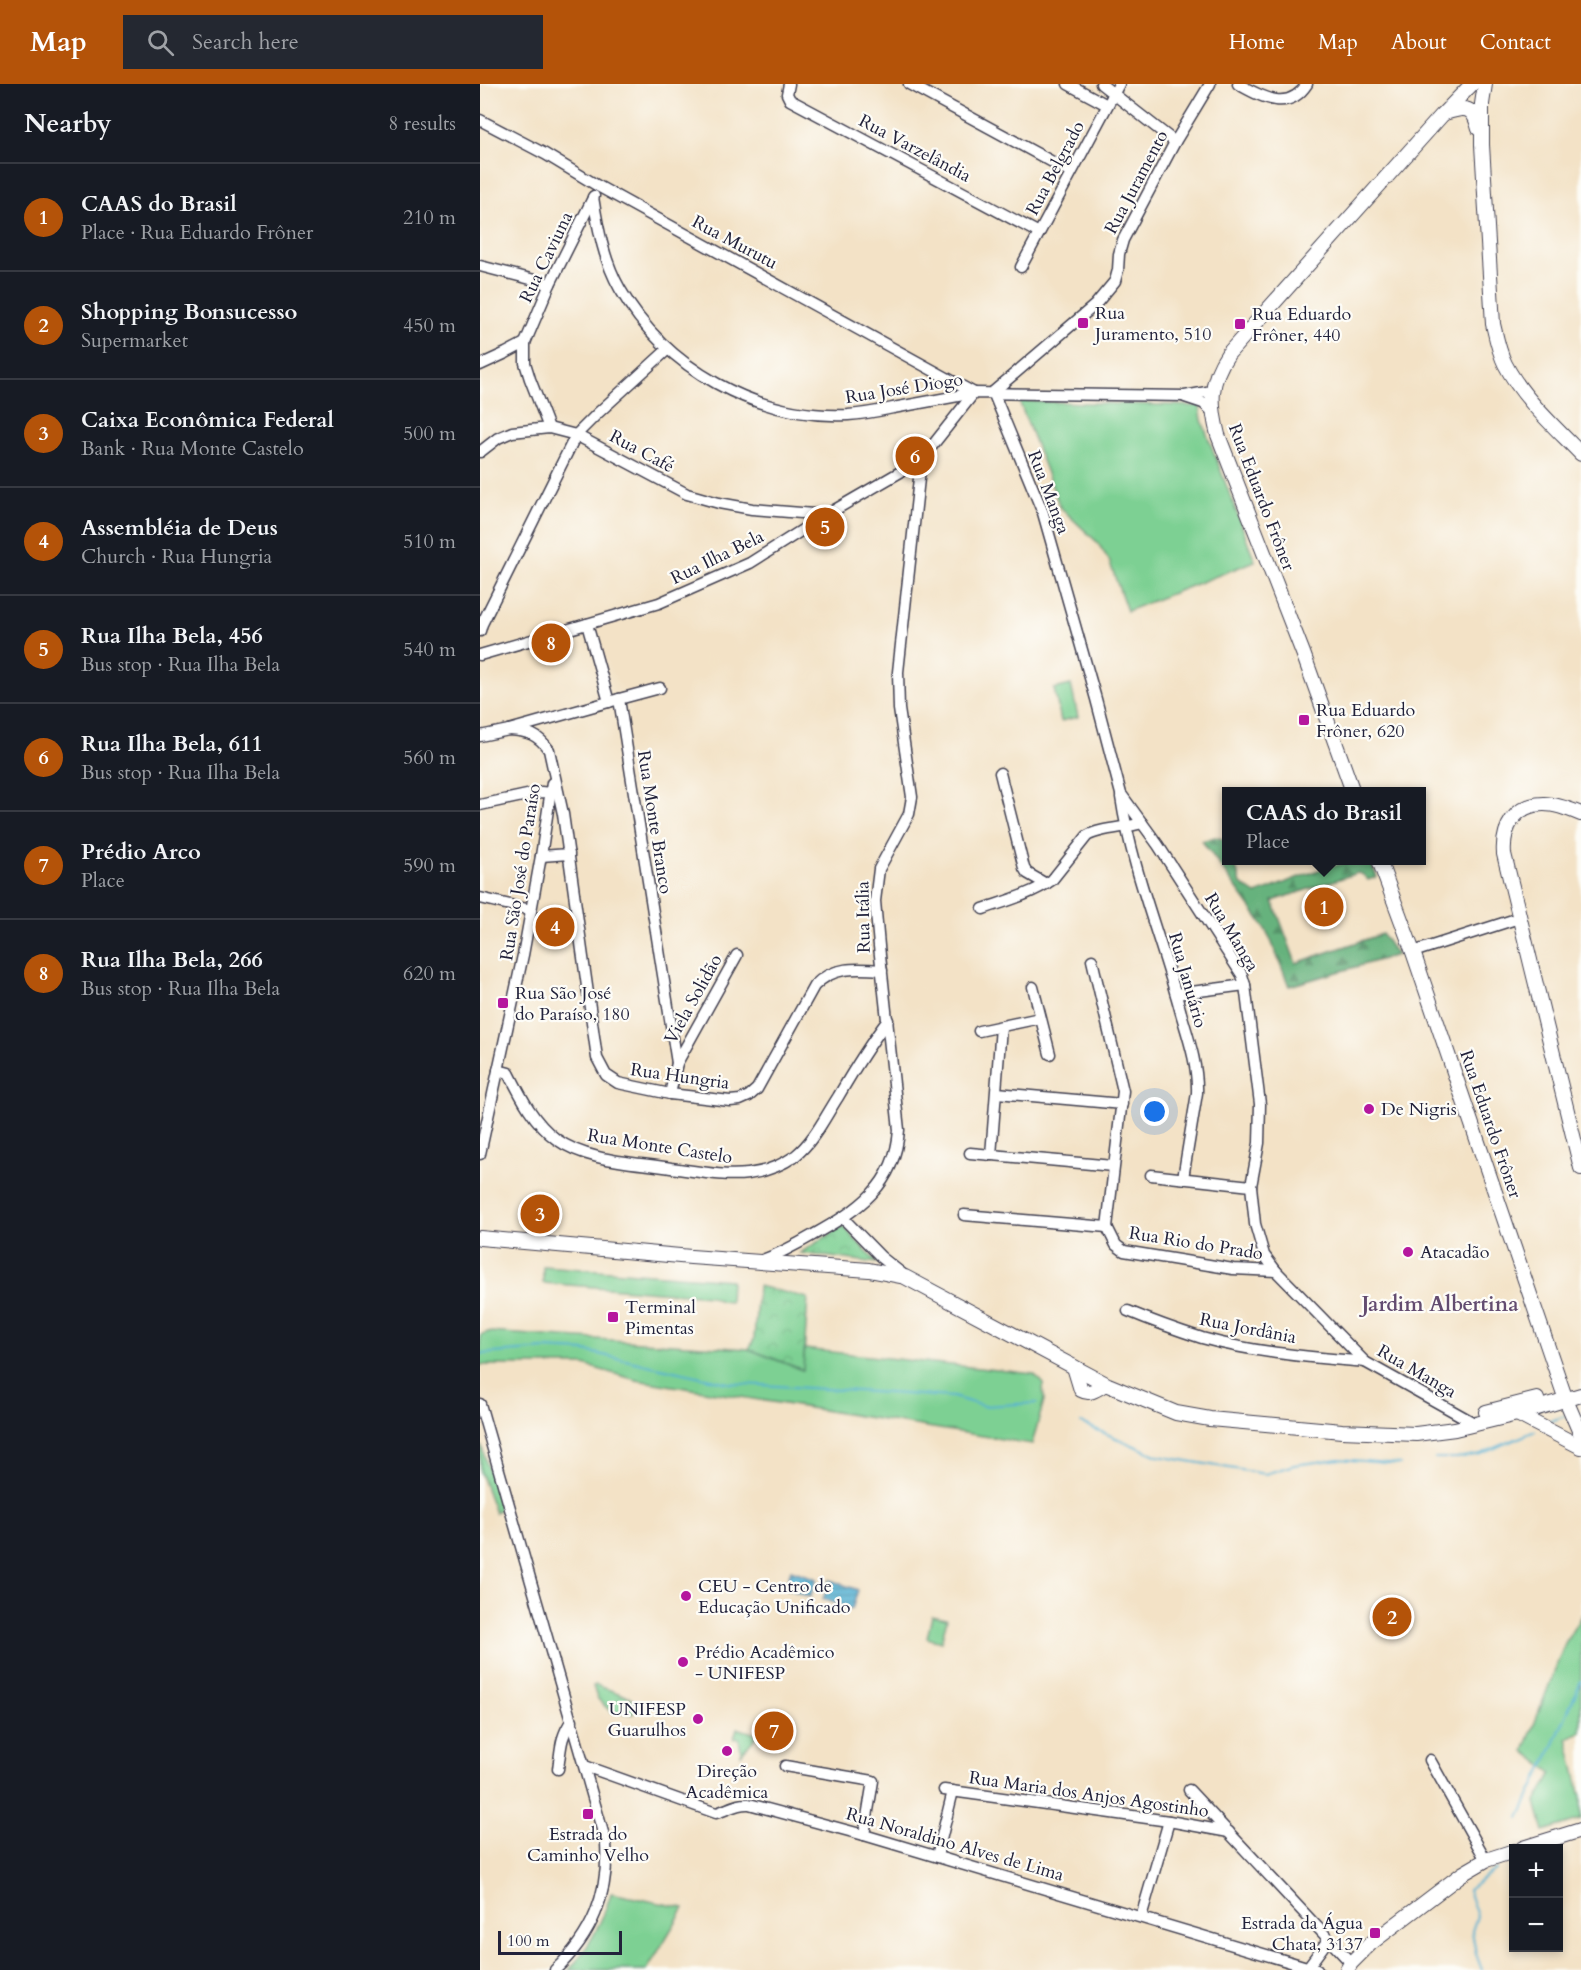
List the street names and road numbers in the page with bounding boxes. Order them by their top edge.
street label: Rua Varzelândia [854,108,975,189]
street label: Rua Belgrado [1020,116,1091,220]
street label: Rua Juramento [1099,126,1174,239]
street label: Rua Caviuna [514,207,579,307]
street label: Rua Murutu [687,209,782,276]
street label: Rua José Diogo [843,367,965,410]
street label: Rua Eduardo Frôner [1222,420,1301,575]
street label: Rua Café [605,424,679,479]
street label: Rua Manga [1021,447,1076,538]
street label: Rua Ilha Bela [666,524,768,591]
street label: Rua Monte Branco [631,748,678,896]
street label: Rua São José do Paraíso [494,781,547,962]
street label: Rua Itália [850,881,877,953]
street label: Rua Manga [1198,888,1265,977]
street label: Rua Januário [1162,930,1213,1031]
street label: Viela Solidão [658,950,729,1049]
street label: Rua Eduardo Frôner [1453,1047,1528,1202]
street label: Rua Hungria [629,1057,731,1096]
street label: Rua Monte Castelo [586,1123,734,1170]
street label: Rua Rio do Prado [1127,1221,1265,1266]
street label: Rua Jordânia [1198,1307,1298,1350]
street label: Rua Manga [1372,1339,1461,1404]
street label: Rua Maria dos Anjos Agostinho [967,1765,1211,1824]
street label: Rua Noraldino Alves de Lima [843,1801,1067,1888]

